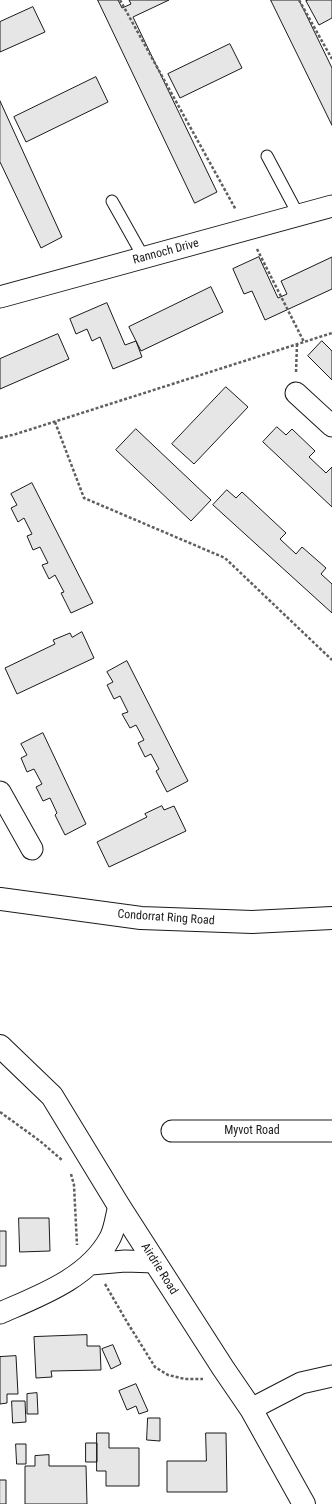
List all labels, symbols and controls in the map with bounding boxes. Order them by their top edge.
street label: Rannoch Drive [131,236,201,268]
street label: Condorrat Ring Road [117,907,215,929]
street label: Myvot Road [224,1124,280,1138]
street label: Airdrie Road [138,1241,180,1297]

